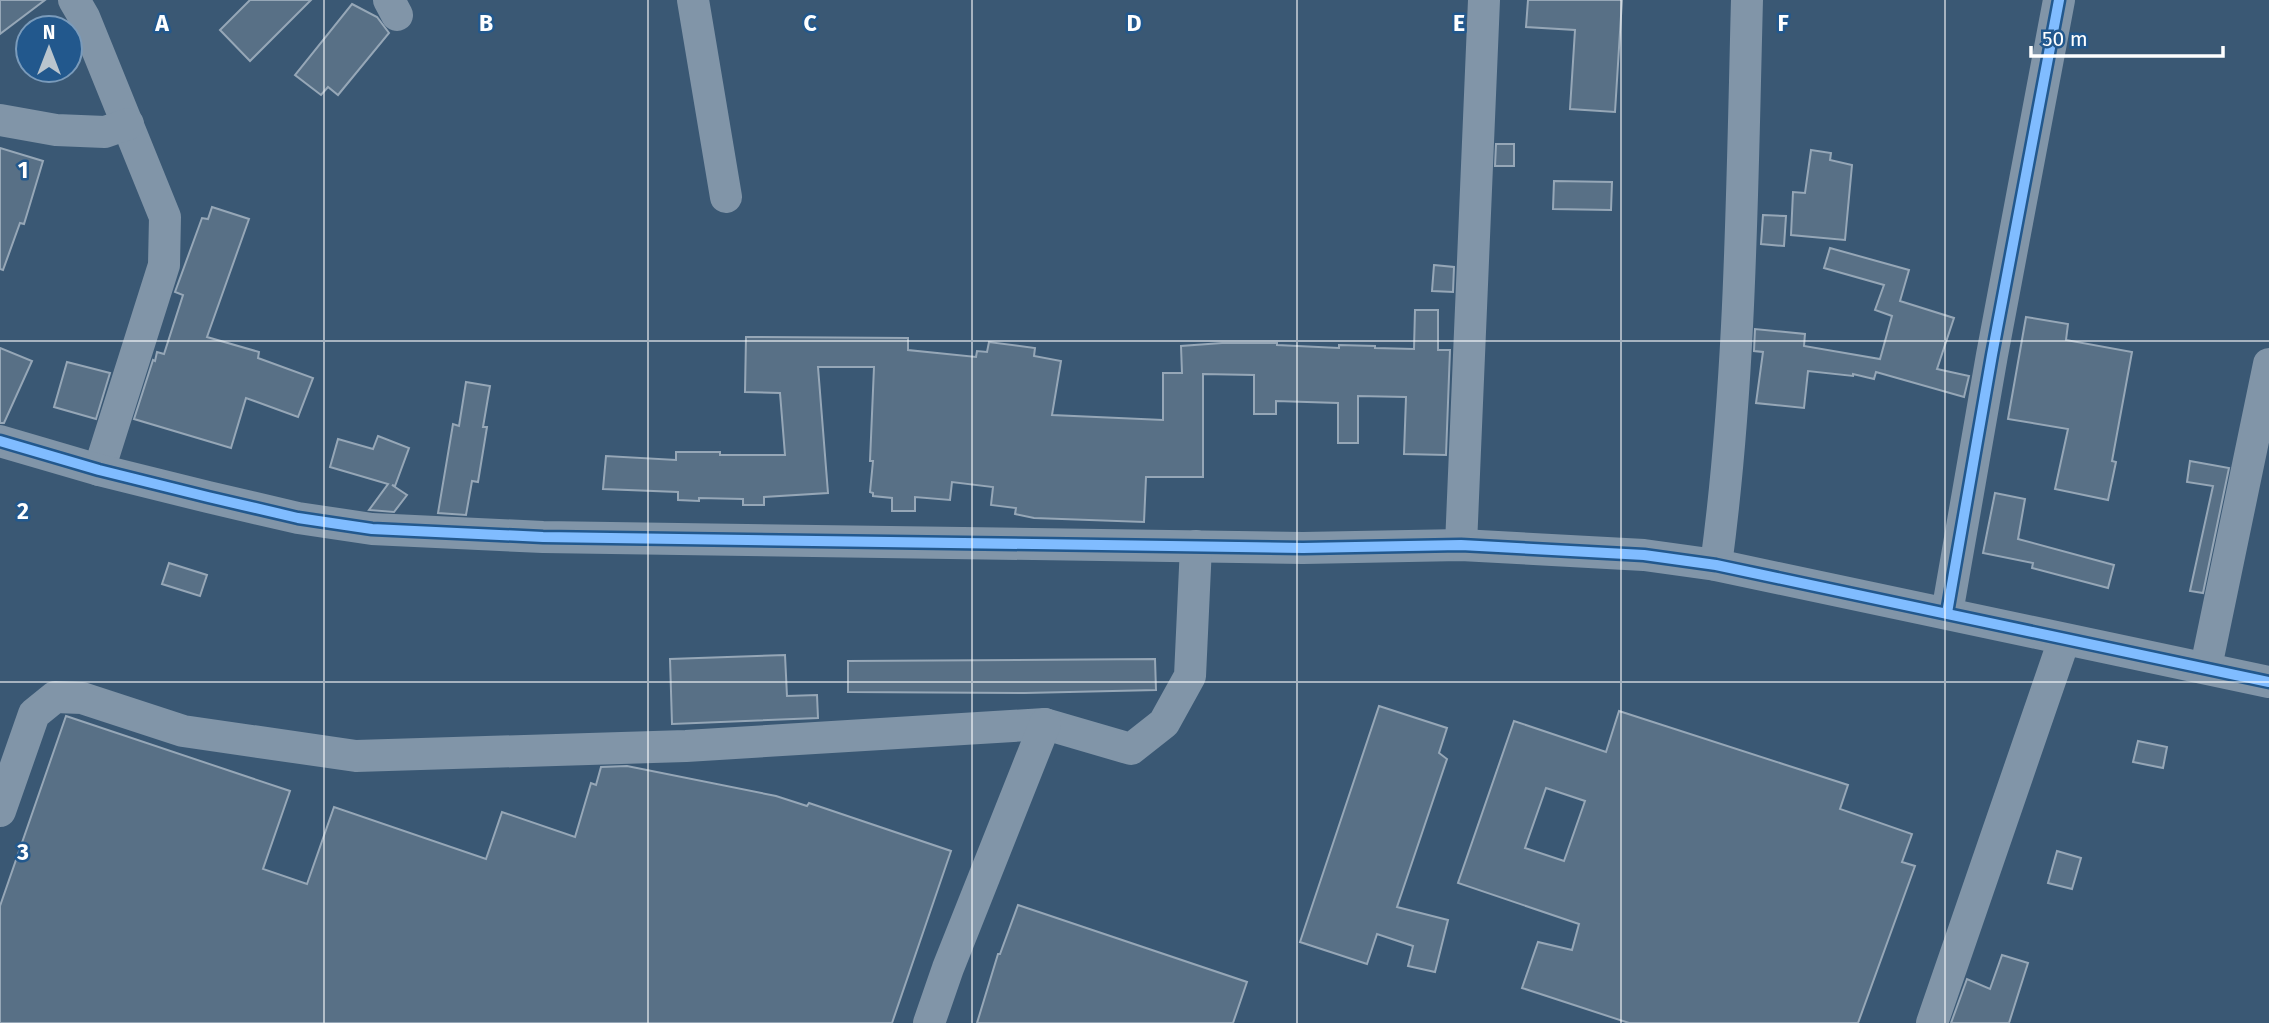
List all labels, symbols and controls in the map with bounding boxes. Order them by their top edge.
text: A [154,9,169,37]
text: B [479,9,493,37]
text: C [803,9,817,37]
text: D [1127,9,1142,37]
text: E [1453,9,1465,37]
text: F [1777,9,1789,37]
north arrow [14,14,84,84]
scale bar [2031,14,2224,58]
text: N [43,21,55,44]
text: 50 m [2042,26,2088,52]
text: 1 [18,156,28,184]
text: 2 [17,497,29,525]
text: 3 [16,838,29,866]

